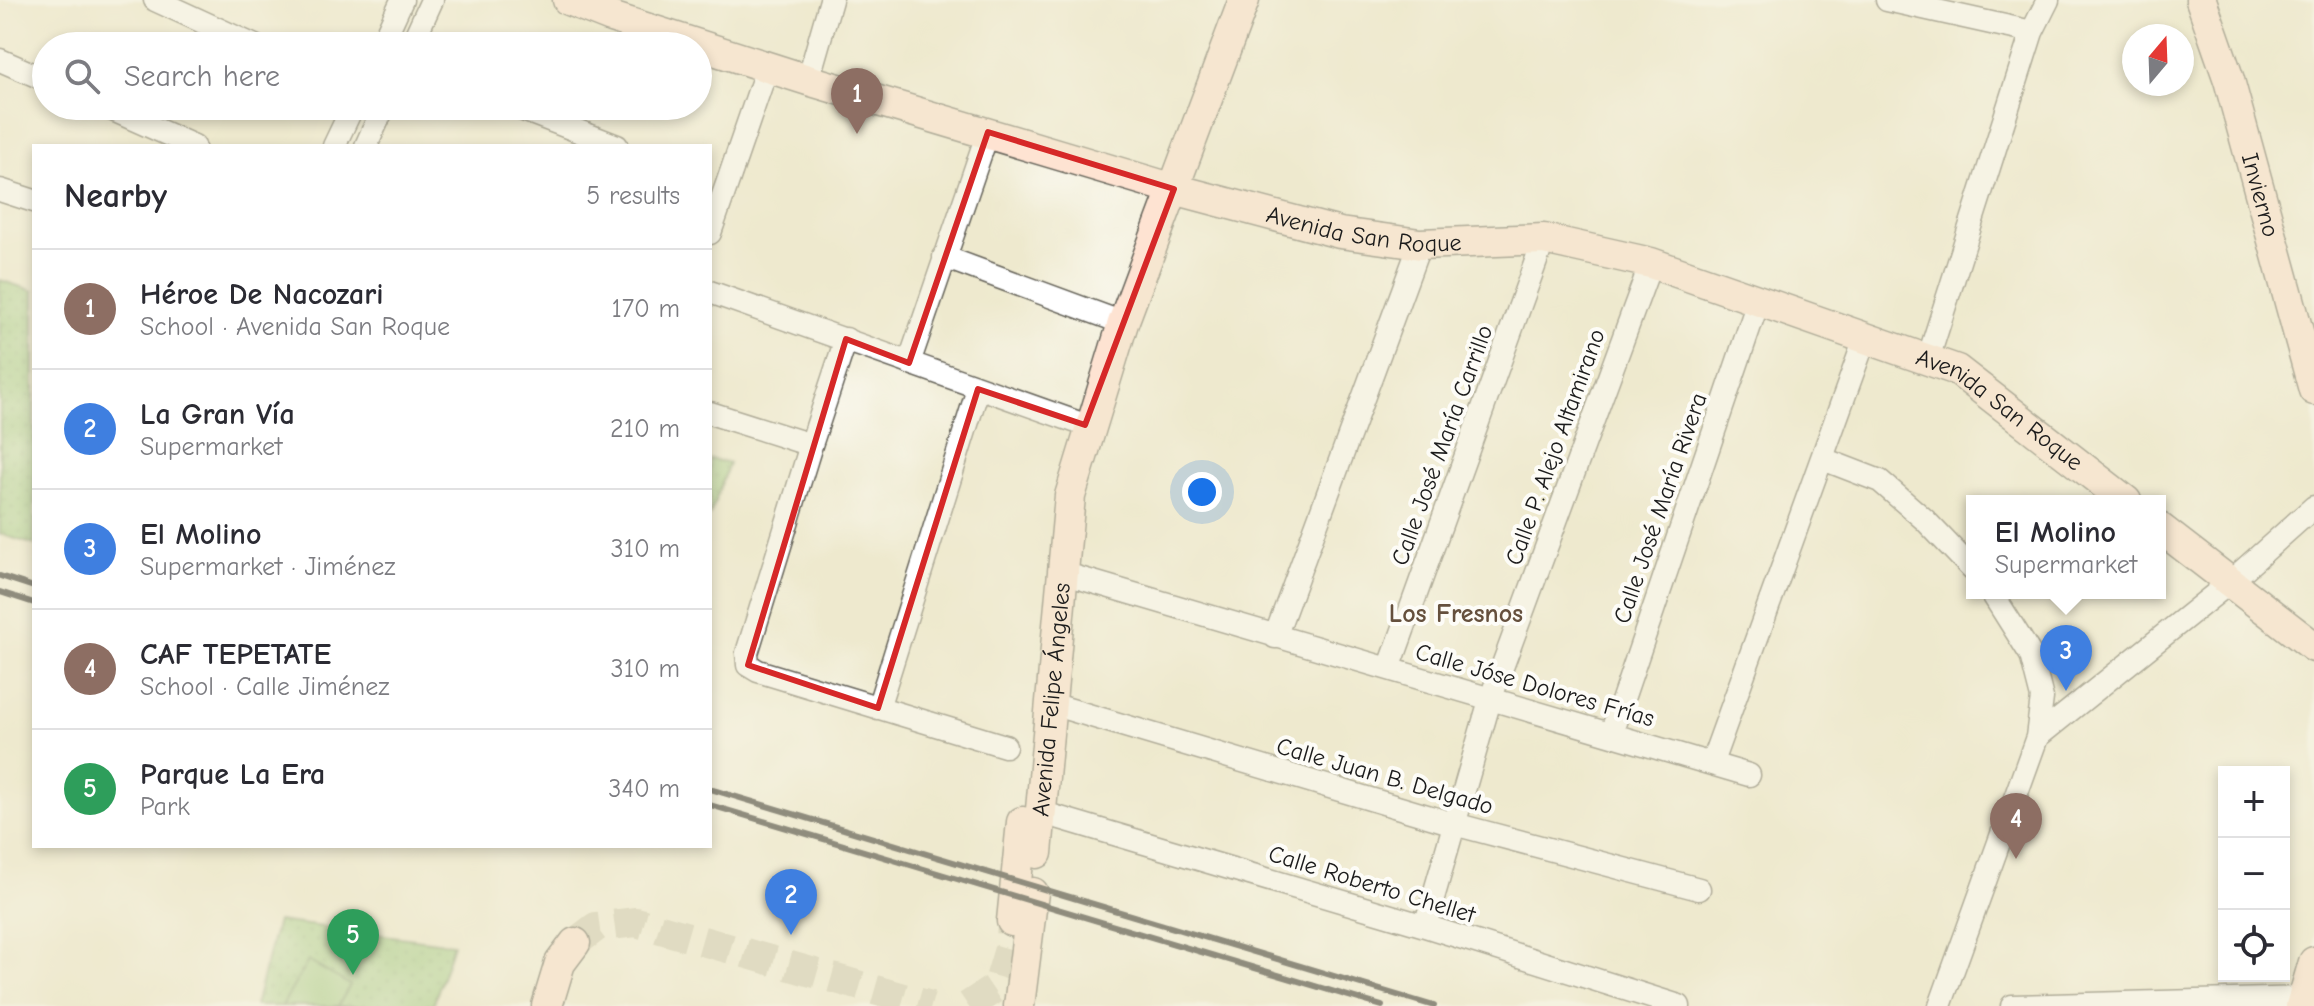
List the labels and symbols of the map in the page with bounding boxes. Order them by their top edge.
north arrow [2122,24,2194,96]
pin: 1 [831,68,883,134]
street label: Invierno [2236,150,2285,240]
street label: Avenida San Roque [1263,200,1462,259]
street label: Calle José María Carrillo [1385,321,1499,569]
street label: Calle P. Alejo Altamirano [1499,325,1611,569]
street label: Avenida San Roque [1912,343,2089,476]
street label: Calle José María Rivera [1607,389,1713,627]
your location [1182,472,1222,512]
street label: Avenida Felipe Ángeles [1026,581,1076,818]
district label: Los Fresnos [1389,599,1523,629]
pin: 3 [2040,625,2092,691]
street label: Calle Jóse Dolores Frías [1412,637,1658,733]
street label: Calle Juan B. Delgado [1273,732,1497,820]
pin: 4 [1990,793,2042,859]
street label: Calle Roberto Chellet [1265,839,1480,929]
pin: 2 [765,869,817,935]
pin: 5 [327,909,379,975]

